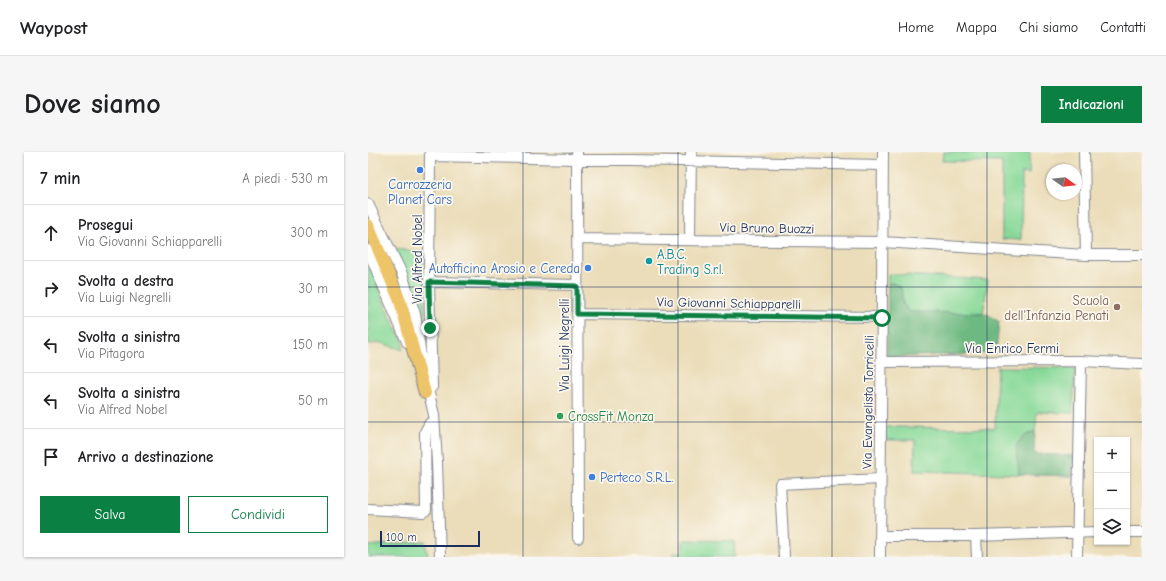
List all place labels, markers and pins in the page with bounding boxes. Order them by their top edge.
marker: Carrozzeria Planet Cars [415,165,425,175]
place label: Carrozzeria Planet Cars [388,177,452,207]
place label: A.B.C. Trading S.r.l. [657,247,724,277]
marker: A.B.C. Trading S.r.l. [644,256,654,266]
place label: Autofficina Arosio e Cereda [429,261,580,276]
marker: Autofficina Arosio e Cereda [583,263,593,273]
place label: Scuola dell'Infanzia Penati [1004,293,1109,323]
marker: Scuola dell'Infanzia Penati [1112,302,1122,312]
place label: CrossFit Monza [568,409,654,424]
marker: CrossFit Monza [555,411,565,421]
place label: Perteco S.R.L. [600,470,673,485]
marker: Perteco S.R.L. [587,472,597,482]

